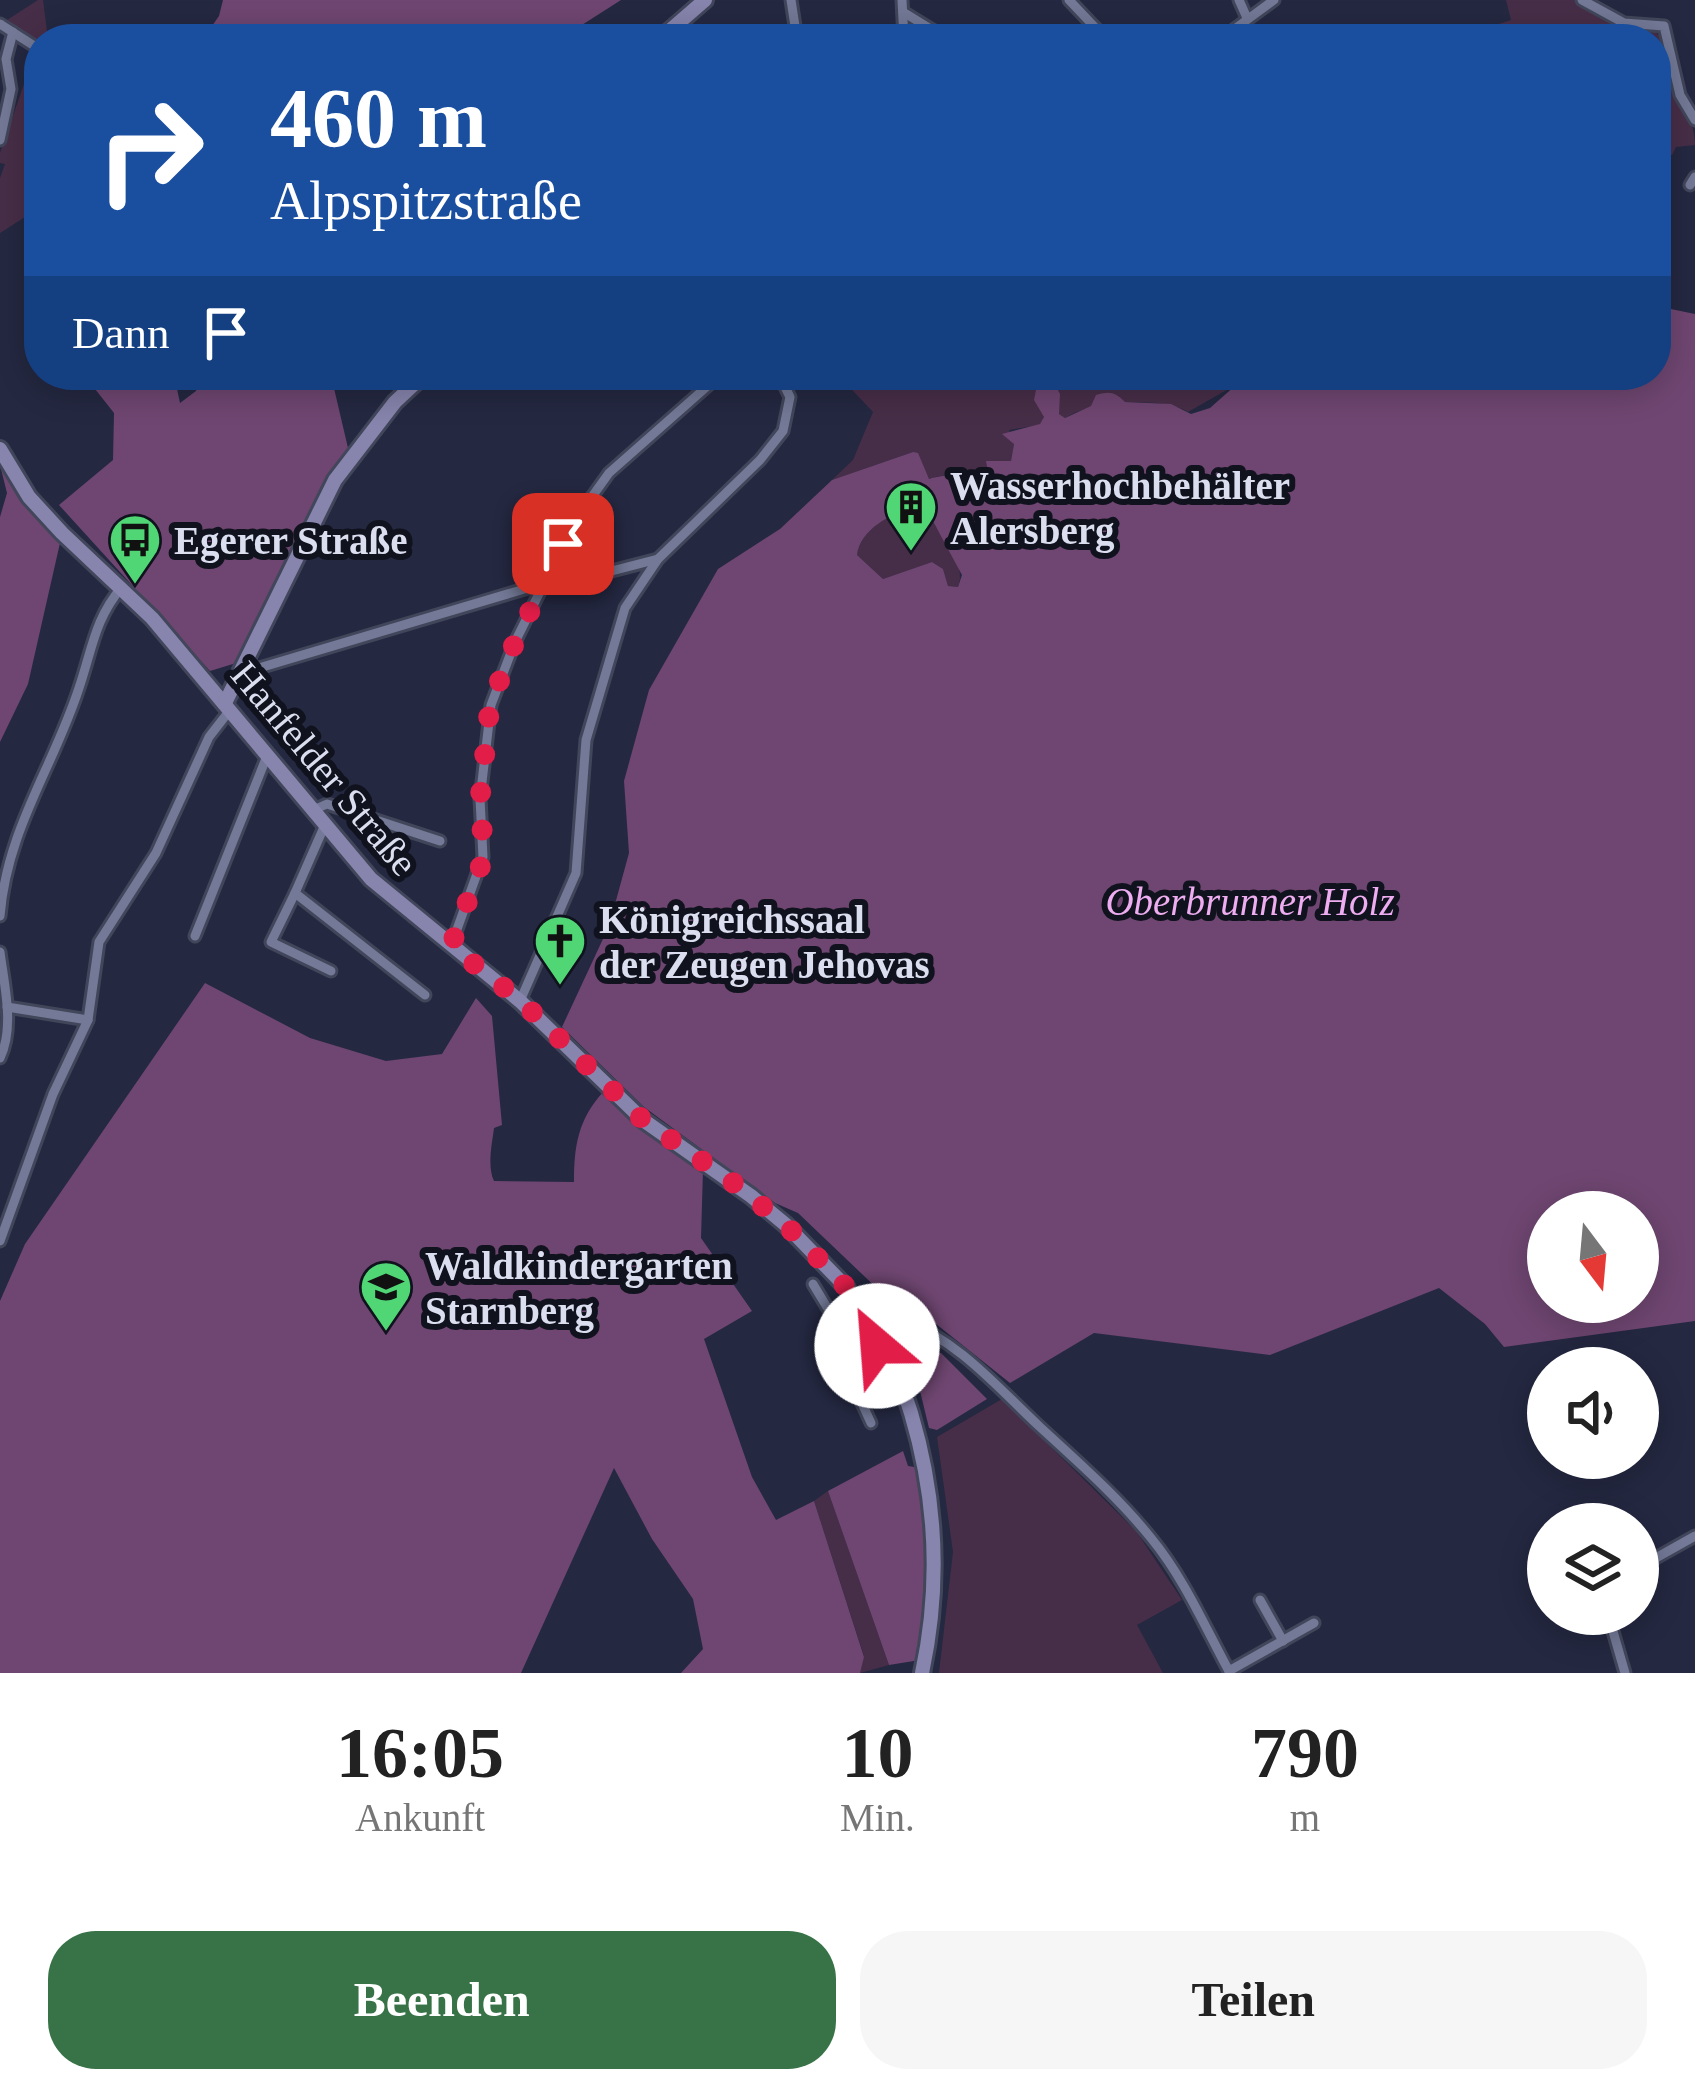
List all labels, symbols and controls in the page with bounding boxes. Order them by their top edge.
icon: right [72,72,228,228]
text: 460 m [270,72,487,165]
text: Alpspitzstraße [270,171,582,231]
icon: arrive [193,300,259,366]
text: Dann [72,308,169,358]
place label: Wasserhochbehälter Alersberg [950,464,1290,553]
building icon: Wasserhochbehälter Alersberg [883,479,939,553]
pin [512,493,614,595]
icon: arrive [530,511,596,577]
bus stop icon: Egerer Straße [107,512,163,586]
place label: Egerer Straße [174,519,408,563]
street label: Hanfelder Straße [223,653,426,884]
park label: Oberbrunner Holz [1105,880,1395,923]
place label: Königreichssaal der Zeugen Jehovas [599,898,930,987]
church icon: Königreichssaal der Zeugen Jehovas [532,913,588,987]
north arrow [1527,1191,1659,1323]
map controls [1527,1191,1659,1635]
place label: Waldkindergarten Starnberg [425,1244,733,1333]
school or university icon: Waldkindergarten Starnberg [358,1259,414,1333]
position arrow [814,1283,940,1409]
button: sound [1527,1347,1659,1479]
button: layers [1527,1503,1659,1635]
text: 16:05 [336,1713,504,1793]
text: 10 [841,1713,913,1793]
text: 790 [1251,1713,1359,1793]
text: Ankunft [355,1796,485,1839]
text: Min. [840,1796,915,1839]
text: m [1290,1796,1320,1839]
button: Beenden [48,1931,836,2069]
button: Teilen [860,1931,1647,2069]

